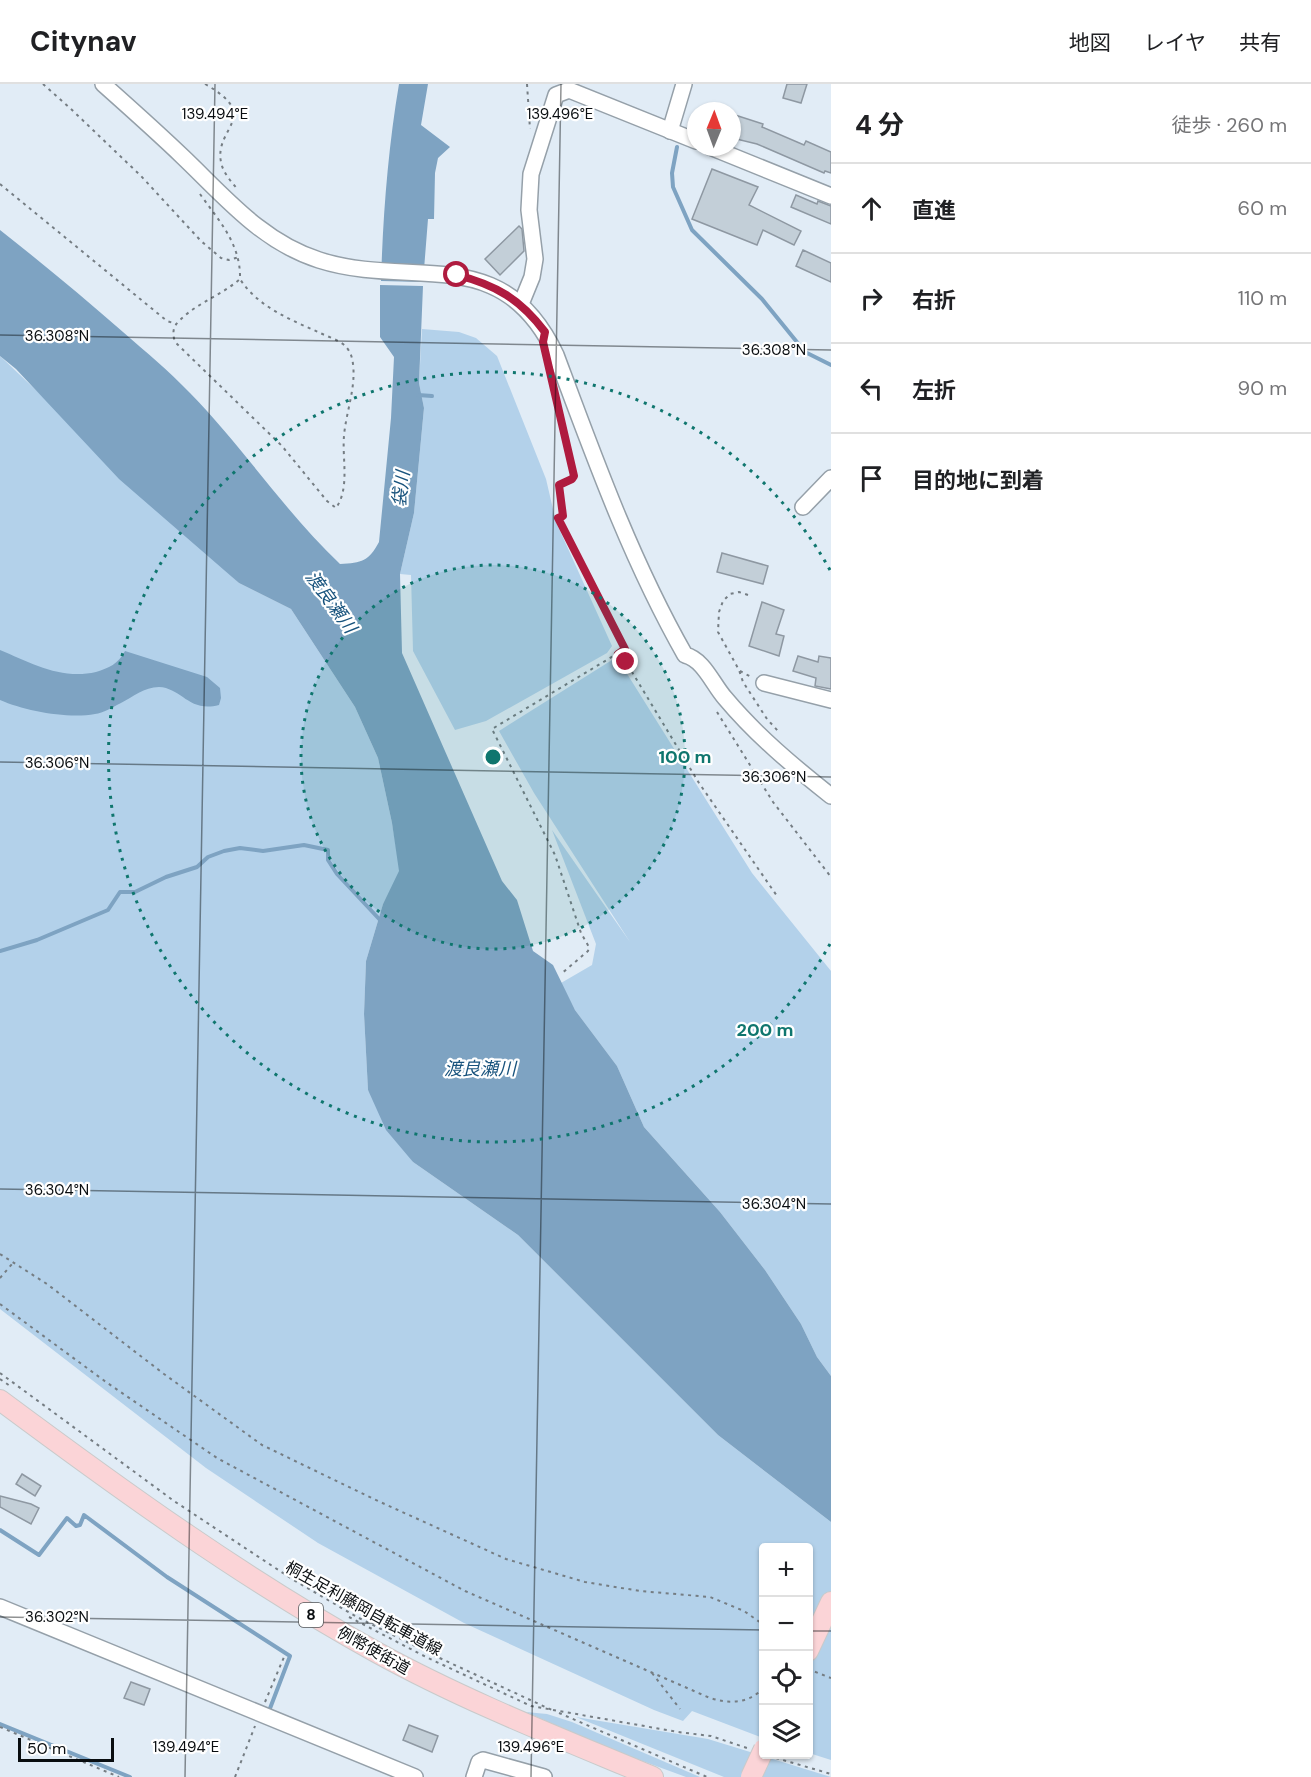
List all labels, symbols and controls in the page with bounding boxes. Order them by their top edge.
text: Citynav [30,23,136,60]
text: 地図 [1069,29,1111,57]
text: レイヤ [1144,29,1206,57]
text: 共有 [1239,29,1281,57]
north arrow [687,102,741,156]
text: 139.494°E [182,104,248,124]
text: 139.496°E [527,104,593,124]
text: 4 分 [855,108,904,142]
text: 徒歩 · 260 m [1172,112,1287,138]
icon: ahead [855,192,888,225]
text: 60 m [1238,195,1287,221]
text: 直進 [912,196,956,225]
route start [443,261,469,287]
icon: right [855,282,888,315]
text: 110 m [1238,285,1287,311]
text: 右折 [912,286,956,315]
text: 36.308°N [25,326,89,346]
text: 36.308°N [742,340,806,360]
icon: left [855,372,888,405]
text: 90 m [1238,375,1287,401]
text: 左折 [912,376,956,405]
icon: arrive [855,462,888,495]
text: 目的地に到着 [912,466,1044,495]
water label: 袋川 [387,468,415,508]
water label: 渡良瀬川 [300,566,363,640]
route end [612,648,638,674]
text: 100 m [658,745,712,769]
centre of rings [483,747,503,767]
text: 36.306°N [25,753,89,773]
text: 36.306°N [742,767,806,787]
text: 200 m [737,1018,793,1042]
water label: 渡良瀬川 [444,1057,518,1081]
text: 36.304°N [25,1180,89,1200]
text: 36.304°N [742,1194,806,1214]
map controls [759,1543,813,1759]
button: + [759,1543,813,1597]
street label: 桐生足利藤岡自転車道線 [282,1557,446,1660]
button: − [759,1597,813,1651]
road number: 8 [299,1603,323,1627]
text: 36.302°N [25,1607,89,1627]
street label: 例幣使街道 [334,1622,414,1679]
button: locate [759,1651,813,1705]
button: layers [759,1705,813,1759]
scale bar [18,1735,114,1762]
text: 139.494°E [153,1737,219,1757]
text: 139.496°E [498,1737,564,1757]
text: 50 m [27,1738,66,1759]

